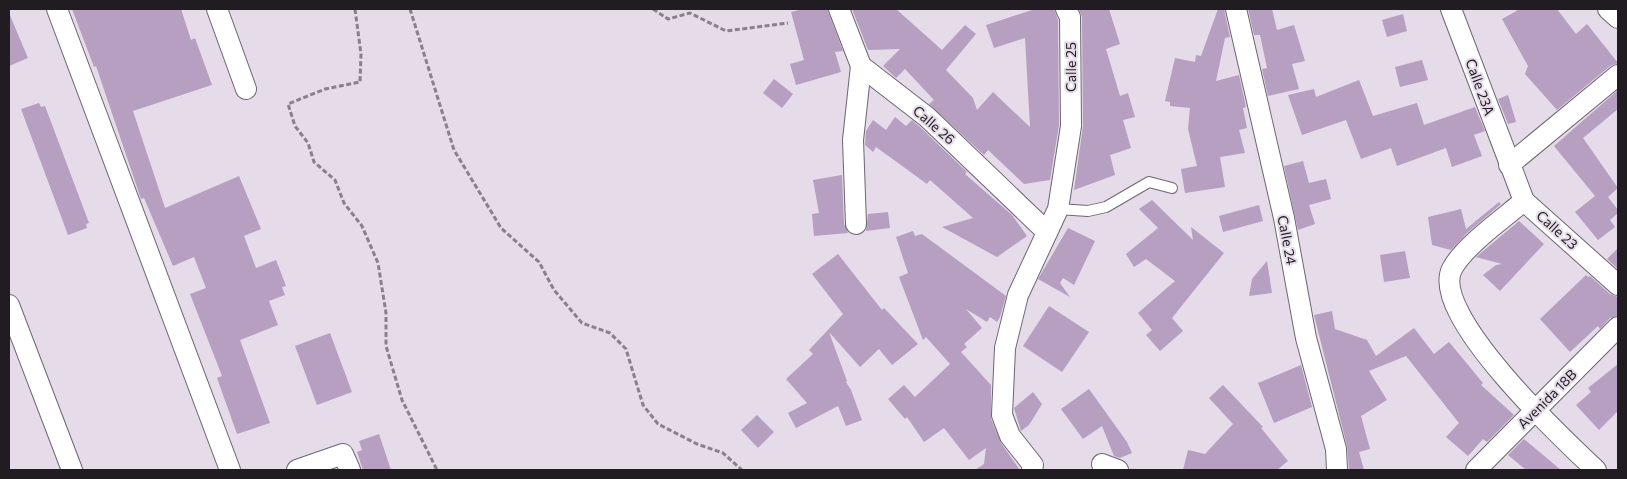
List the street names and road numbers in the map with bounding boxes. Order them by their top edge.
street label: Calle 25 [1062,42,1079,92]
street label: Calle 23A [1462,56,1499,118]
street label: Calle 26 [910,102,959,148]
street label: Calle 23 [1533,207,1582,253]
street label: Calle 24 [1274,214,1301,267]
street label: Avenida 18B [1514,366,1580,432]

